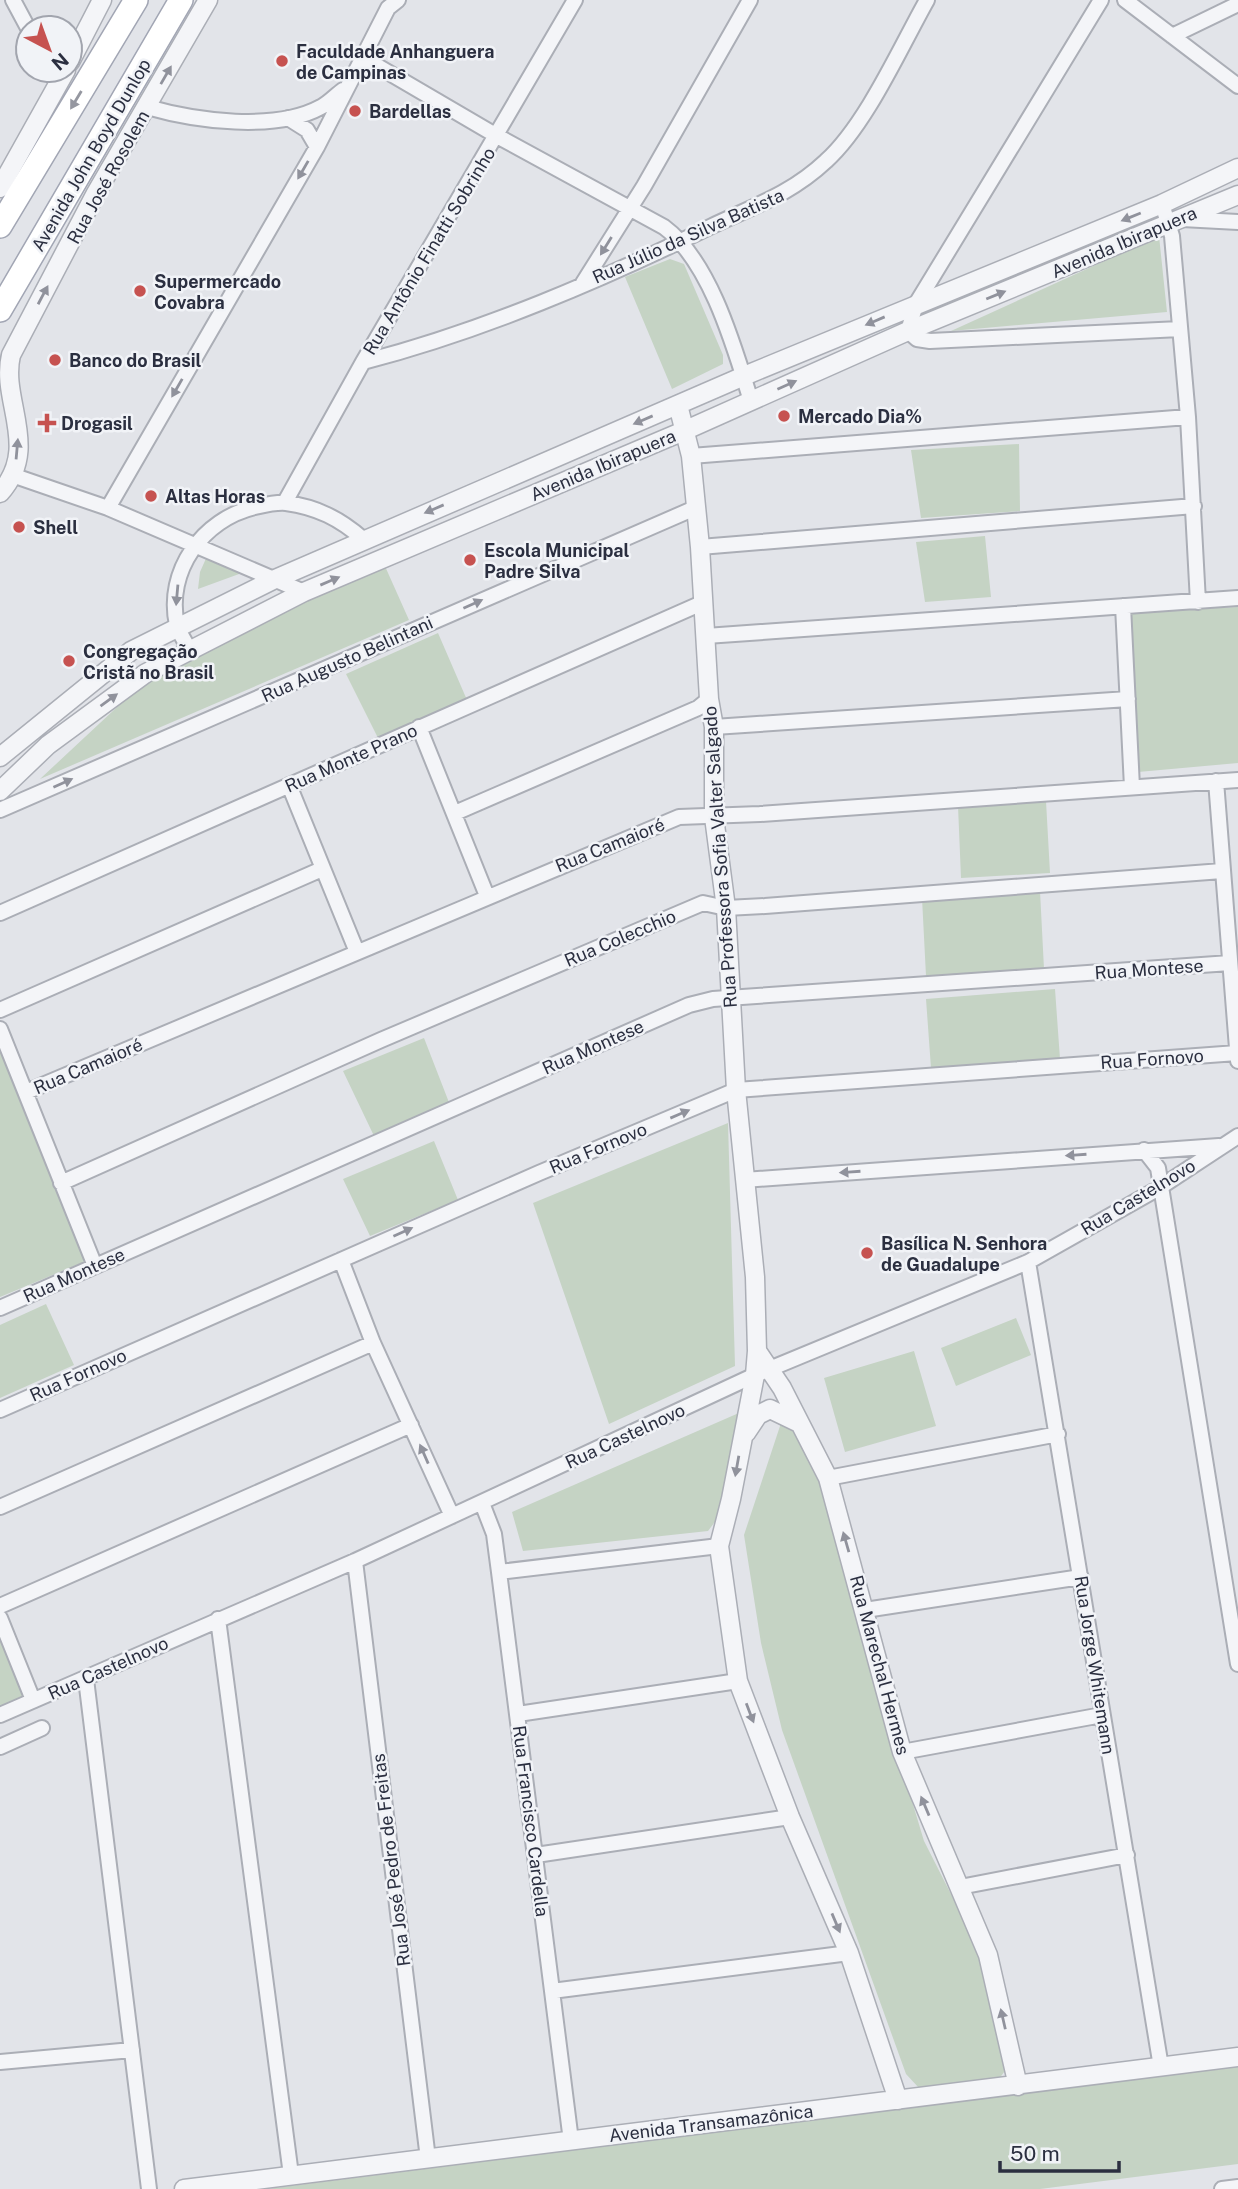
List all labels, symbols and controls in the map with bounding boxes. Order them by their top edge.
north arrow [14,14,84,84]
place label: Faculdade Anhanguera de Campinas [296,41,494,83]
text: N [47,49,73,75]
marker: Faculdade Anhanguera de Campinas [274,53,290,69]
street label: Avenida John Boyd Dunlop [27,55,155,255]
one-way arrow [160,66,172,85]
one-way arrow [69,91,82,110]
place label: Bardellas [369,101,451,122]
marker: Bardellas [347,103,363,119]
street label: Rua José Rosolem [63,107,153,247]
street label: Rua Antônio Finatti Sobrinho [359,143,499,359]
one-way arrow [297,160,309,180]
street label: Rua Júlio da Silva Batista [589,184,787,288]
street label: Avenida Ibirapuera [1048,202,1200,282]
one-way arrow [1121,211,1142,222]
one-way arrow [600,237,613,256]
place label: Supermercado Covabra [154,271,281,313]
marker: Supermercado Covabra [132,283,148,299]
one-way arrow [37,285,48,305]
one-way arrow [986,289,1007,300]
one-way arrow [865,316,886,327]
place label: Banco do Brasil [69,350,202,371]
marker: Banco do Brasil [47,352,63,368]
one-way arrow [171,379,183,398]
one-way arrow [777,379,798,390]
place label: Mercado Dia% [798,406,922,427]
marker: Mercado Dia% [776,408,792,424]
place label: Drogasil [61,413,133,434]
marker: Drogasil [39,415,55,431]
one-way arrow [633,415,654,426]
street label: Avenida Ibirapuera [527,425,679,505]
one-way arrow [12,438,23,460]
place label: Altas Horas [165,486,265,507]
marker: Altas Horas [143,488,159,504]
one-way arrow [424,503,444,515]
place label: Shell [33,517,78,538]
marker: Shell [11,519,27,535]
place label: Escola Municipal Padre Silva [484,540,630,582]
marker: Escola Municipal Padre Silva [462,552,478,568]
one-way arrow [320,576,341,587]
one-way arrow [171,584,182,606]
one-way arrow [463,598,483,610]
street label: Rua Augusto Belintani [258,612,436,706]
place label: Congregação Cristã no Brasil [83,641,214,683]
marker: Congregação Cristã no Brasil [61,653,77,669]
one-way arrow [99,693,117,708]
street label: Rua Professora Sofia Valter Salgado [699,705,741,1009]
street label: Rua Monte Prano [282,719,420,797]
one-way arrow [52,777,73,788]
street label: Rua Camaioré [552,813,668,877]
street label: Rua Colecchio [561,905,679,971]
street label: Rua Montese [1094,955,1204,983]
street label: Rua Montese [539,1015,647,1079]
street label: Rua Camaioré [30,1034,146,1098]
street label: Rua Fornovo [1099,1045,1205,1073]
one-way arrow [670,1108,691,1119]
street label: Rua Fornovo [546,1118,650,1178]
one-way arrow [1065,1150,1087,1161]
street label: Rua Castelnovo [1077,1155,1199,1239]
one-way arrow [838,1167,860,1178]
one-way arrow [393,1226,413,1238]
place label: Basílica N. Senhora de Guadalupe [881,1233,1047,1275]
street label: Rua Montese [20,1243,128,1307]
marker: Basílica N. Senhora de Guadalupe [859,1245,875,1261]
street label: Rua Fornovo [26,1344,130,1406]
street label: Rua Castelnovo [562,1399,688,1473]
one-way arrow [418,1444,430,1464]
one-way arrow [731,1455,742,1477]
one-way arrow [840,1531,851,1553]
street label: Rua Marechal Hermes [846,1573,914,1757]
street label: Rua Jorge Whitemann [1070,1574,1120,1756]
street label: Rua Castelnovo [45,1632,171,1704]
one-way arrow [745,1702,756,1723]
street label: Rua Francisco Cardella [509,1724,553,1918]
street label: Rua José Pedro de Freitas [368,1752,414,1968]
one-way arrow [919,1796,931,1816]
one-way arrow [830,1913,842,1933]
one-way arrow [997,2008,1008,2030]
street label: Avenida Transamazônica [608,2100,814,2146]
scale bar [1000,2130,1119,2174]
text: 50 m [1010,2141,1060,2166]

